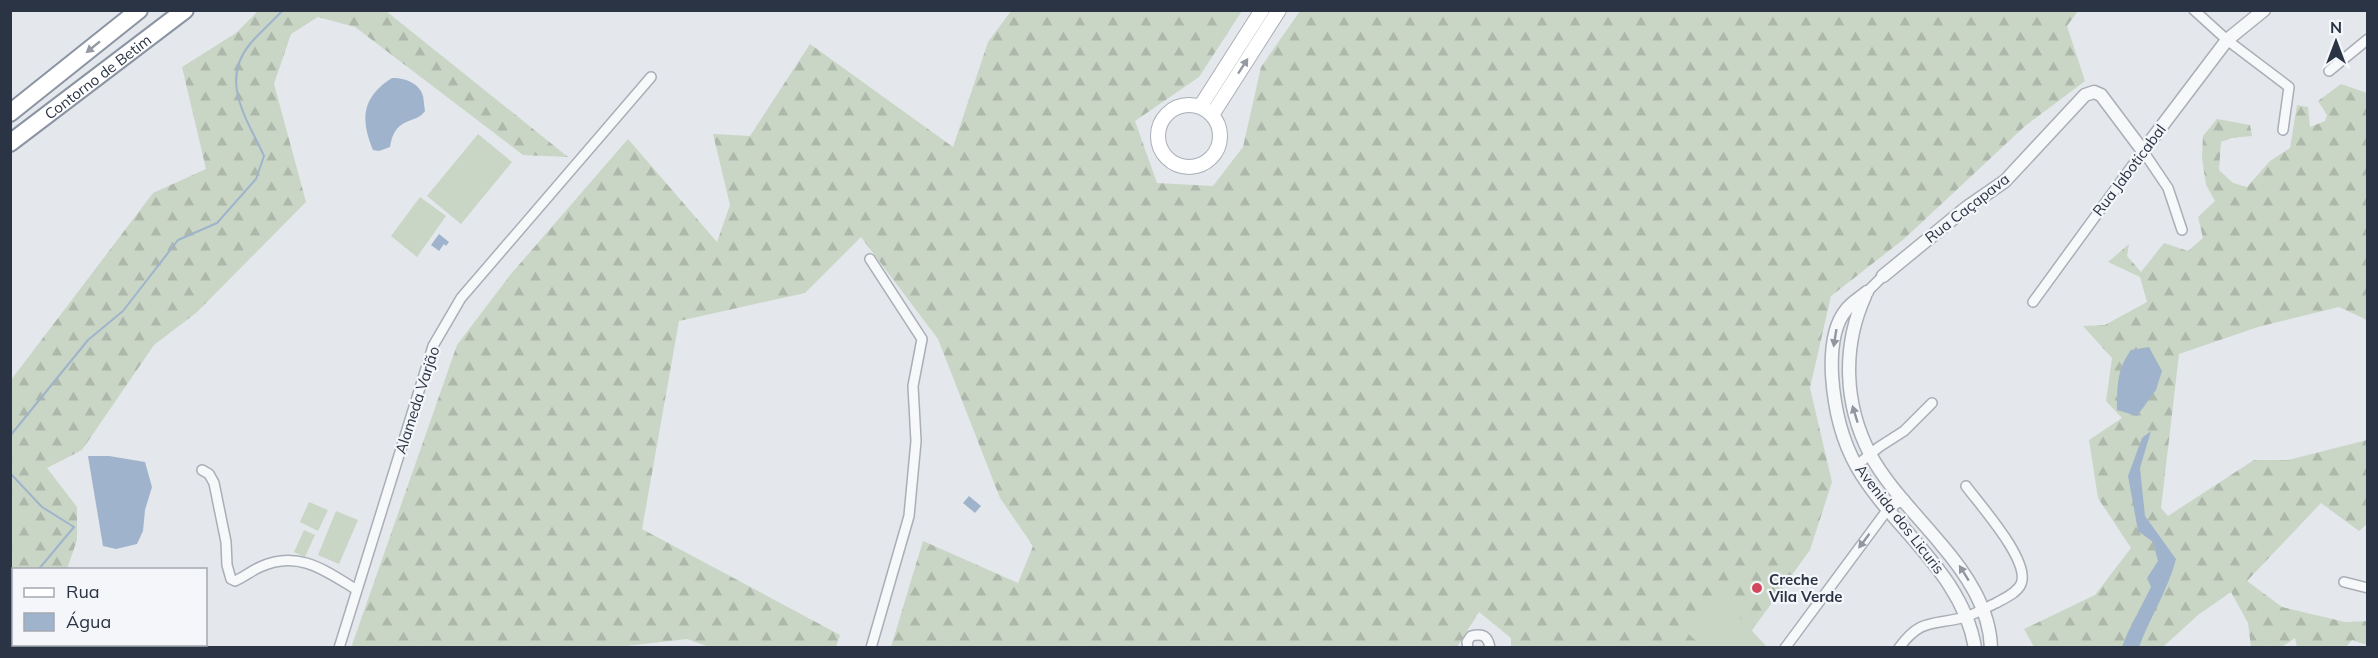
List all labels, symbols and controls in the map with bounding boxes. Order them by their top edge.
north arrow [2306,12,2366,72]
text: N [2330,17,2342,37]
street label: Contorno de Betim [40,30,155,123]
one-way arrow [86,40,101,53]
one-way arrow [1237,58,1248,74]
street label: Rua Jaboticabal [2088,120,2170,220]
street label: Rua Caçapava [1921,169,2013,247]
one-way arrow [1830,329,1839,348]
street label: Alameda Varjão [391,344,443,456]
one-way arrow [1850,405,1859,423]
street label: Avenida dos Licuris [1851,460,1949,578]
one-way arrow [1858,532,1870,548]
one-way arrow [1959,565,1970,582]
legend [12,568,207,646]
place label: Creche Vila Verde [1768,570,1842,606]
text: Rua [66,580,100,603]
marker: Creche Vila Verde [1750,581,1764,595]
text: Água [66,610,111,633]

